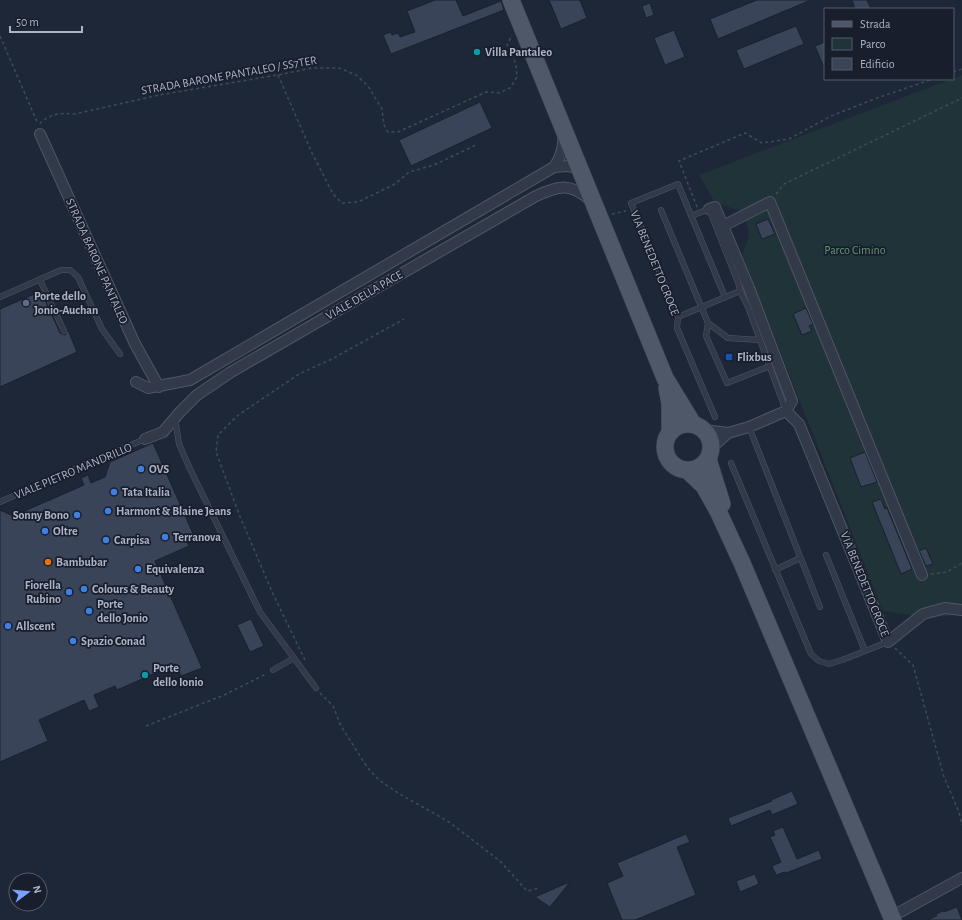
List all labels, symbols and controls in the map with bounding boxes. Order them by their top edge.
scale bar [10,8,82,34]
legend [824,8,954,80]
text: 50 m [16,16,39,28]
text: Strada [860,18,891,30]
text: Parco [860,38,886,50]
place label: Villa Pantaleo [485,46,552,58]
marker: Villa Pantaleo [472,47,482,57]
street label: STRADA BARONE PANTALEO / SS7TER [140,54,318,96]
text: Edificio [860,58,895,70]
street label: STRADA BARONE PANTALEO [64,196,130,326]
street label: VIA BENEDETTO CROCE [628,209,682,317]
park label: Parco Cimino [824,244,886,256]
street label: VIALE DELLA PACE [324,268,405,322]
place label: Porte dello Jonio-Auchan [34,290,98,316]
marker: Porte dello Jonio-Auchan [21,298,31,308]
place label: Flixbus [737,351,772,363]
marker: Flixbus [724,352,734,362]
street label: VIALE PIETRO MANDRILLO [12,441,134,501]
place label: OVS [149,463,169,475]
marker: OVS [136,464,146,474]
place label: Tata Italia [122,486,170,498]
marker: Tata Italia [109,487,119,497]
place label: Harmont & Blaine Jeans [116,505,231,517]
marker: Harmont & Blaine Jeans [103,506,113,516]
place label: Sonny Bono [13,509,69,522]
marker: Sonny Bono [72,510,82,520]
place label: Oltre [53,525,78,537]
marker: Oltre [40,526,50,536]
street label: VIA BENEDETTO CROCE [838,530,892,638]
place label: Terranova [173,531,221,543]
marker: Terranova [160,532,170,542]
place label: Carpisa [114,534,150,546]
marker: Carpisa [101,535,111,545]
place label: Bambubar [56,556,108,568]
marker: Bambubar [43,557,53,567]
place label: Equivalenza [146,563,205,575]
marker: Equivalenza [133,564,143,574]
place label: Fiorella Rubino [25,579,61,605]
place label: Colours & Beauty [92,583,175,596]
marker: Colours & Beauty [79,584,89,594]
marker: Fiorella Rubino [64,587,74,597]
place label: Porte dello Jonio [97,598,148,624]
marker: Porte dello Jonio [84,606,94,616]
place label: Allscent [16,620,55,632]
marker: Allscent [3,621,13,631]
place label: Spazio Conad [81,635,146,647]
marker: Spazio Conad [68,636,78,646]
place label: Porte dello Ionio [153,662,204,688]
marker: Porte dello Ionio [140,670,150,680]
north arrow [8,872,48,912]
text: N [31,884,43,895]

